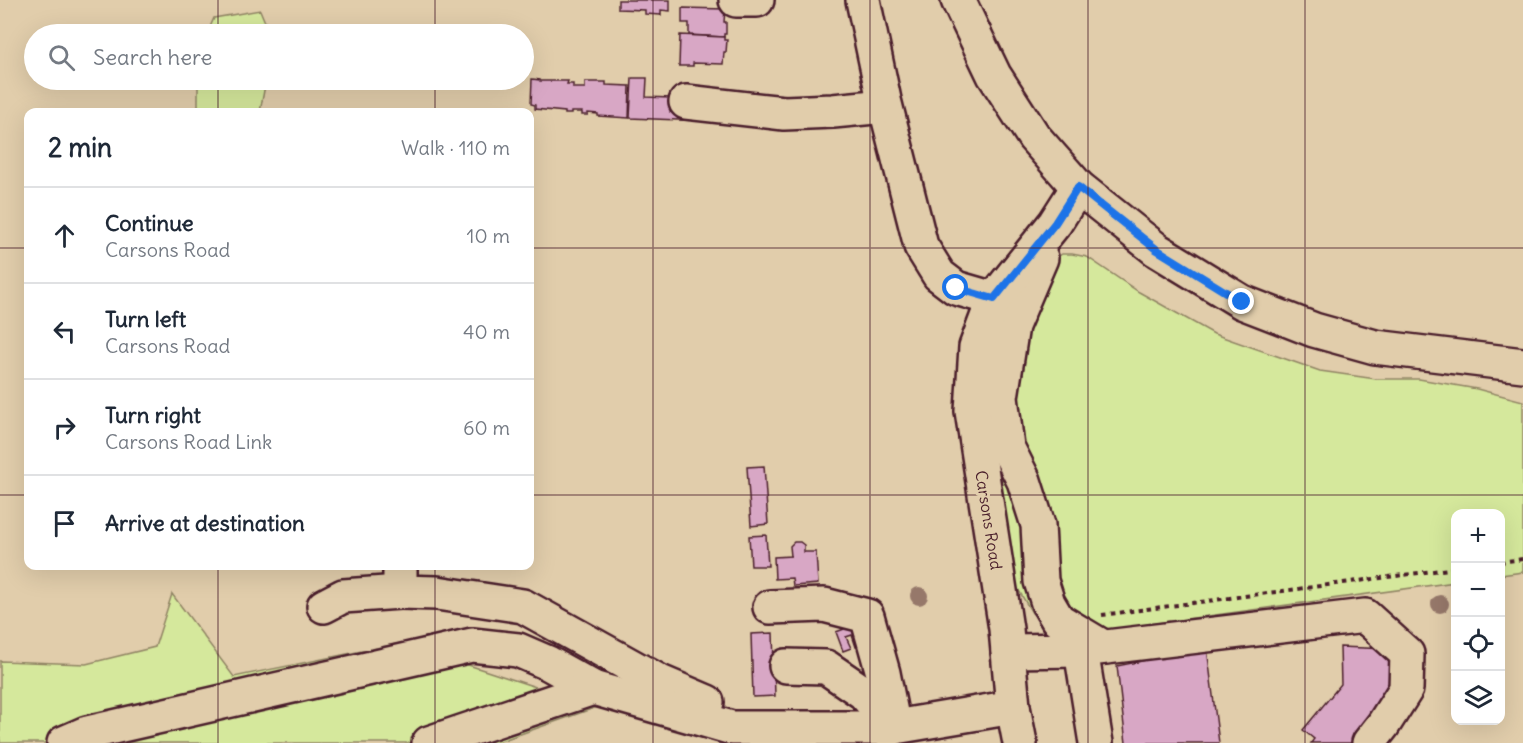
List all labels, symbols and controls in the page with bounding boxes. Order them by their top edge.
search box [24,24,534,90]
icon: search [45,41,78,74]
text: Search here [93,43,212,71]
text: 2 min [48,131,112,164]
text: Walk · 110 m [401,135,510,160]
text: Continue [105,209,194,237]
icon: ahead [48,219,81,252]
text: 10 m [467,223,510,248]
text: Carsons Road [105,237,230,262]
route start [942,274,968,300]
route end [1228,288,1254,314]
text: Turn left [105,305,186,333]
icon: left [48,315,81,348]
text: 40 m [463,319,510,344]
text: Carsons Road [105,333,230,358]
text: Turn right [105,401,201,429]
icon: right [48,411,81,444]
text: 60 m [463,415,510,440]
text: Carsons Road Link [105,429,272,454]
street label: Carsons Road [971,469,1007,571]
icon: arrive [48,507,81,540]
text: Arrive at destination [105,509,305,537]
map controls [1451,509,1505,725]
button: + [1451,509,1505,563]
button: − [1451,563,1505,617]
button: locate [1451,617,1505,671]
button: layers [1451,671,1505,725]

